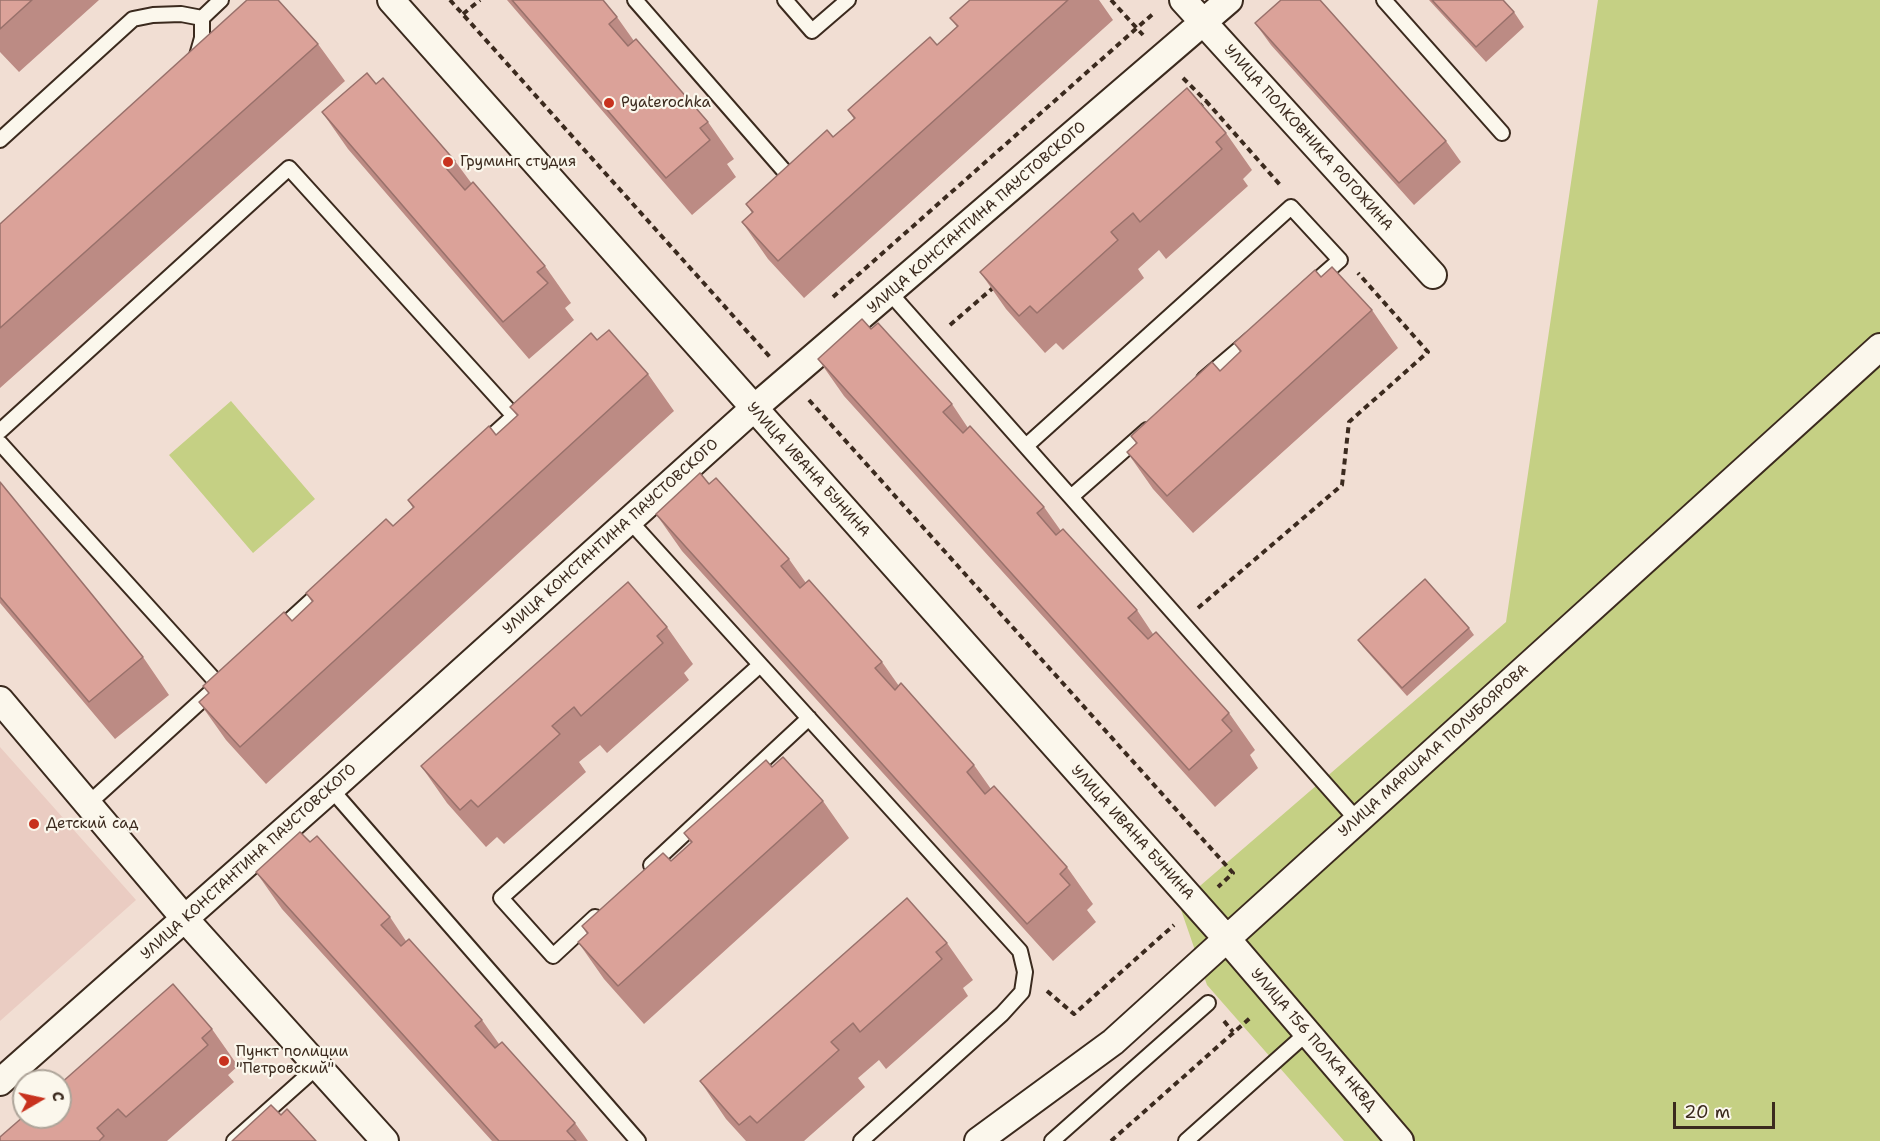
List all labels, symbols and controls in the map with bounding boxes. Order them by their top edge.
street label: УЛИЦА ПОЛКОВНИКА РОГОЖИНА [1220,41,1396,235]
place label: Pyaterochka [621,94,711,112]
marker: Pyaterochka [602,96,616,110]
street label: УЛИЦА КОНСТАНТИНА ПАУСТОВСКОГО [864,118,1090,318]
place label: Груминг студия [460,153,576,171]
marker: Груминг студия [441,155,455,169]
street label: УЛИЦА ИВАНА БУНИНА [743,399,873,541]
street label: УЛИЦА КОНСТАНТИНА ПАУСТОВСКОГО [499,435,723,639]
street label: УЛИЦА МАРШАЛА ПОЛУБОЯРОВА [1335,661,1533,841]
street label: УЛИЦА КОНСТАНТИНА ПАУСТОВСКОГО [137,760,361,964]
street label: УЛИЦА ИВАНА БУНИНА [1067,762,1197,904]
place label: Детский сад [46,815,138,833]
marker: Детский сад [27,817,41,831]
street label: УЛИЦА 156 ПОЛКА НКВД [1246,965,1380,1115]
place label: Пункт полиции "Петровский" [236,1043,348,1078]
marker: Пункт полиции "Петровский" [217,1054,231,1068]
north arrow [12,1069,72,1129]
text: С [47,1090,69,1103]
scale bar [1676,1090,1778,1128]
text: 20 m [1684,1100,1730,1124]

